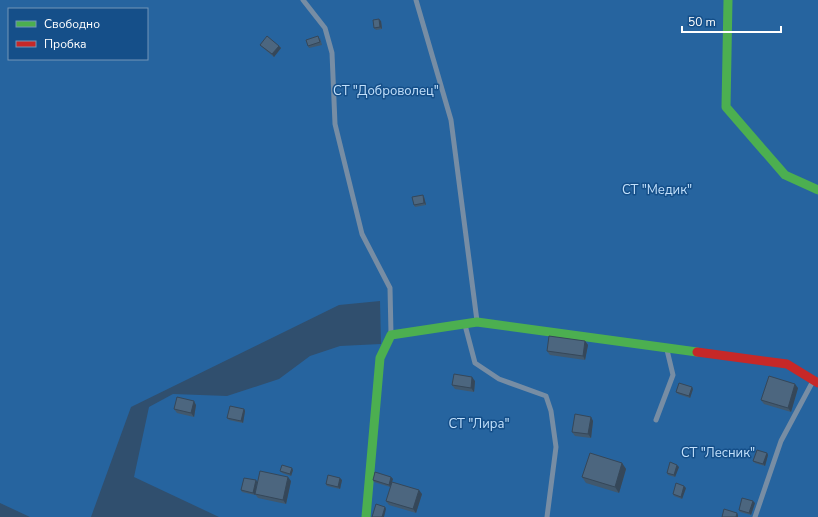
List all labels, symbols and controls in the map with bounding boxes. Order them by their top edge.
legend [8,8,148,60]
scale bar [682,8,781,34]
text: 50 m [688,14,716,30]
text: Свободно [44,16,100,32]
text: Пробка [44,36,87,52]
park label: СТ "Доброволец" [333,82,439,100]
park label: СТ "Медик" [622,181,692,199]
park label: СТ "Лира" [448,415,510,433]
park label: СТ "Лесник" [681,444,755,462]

